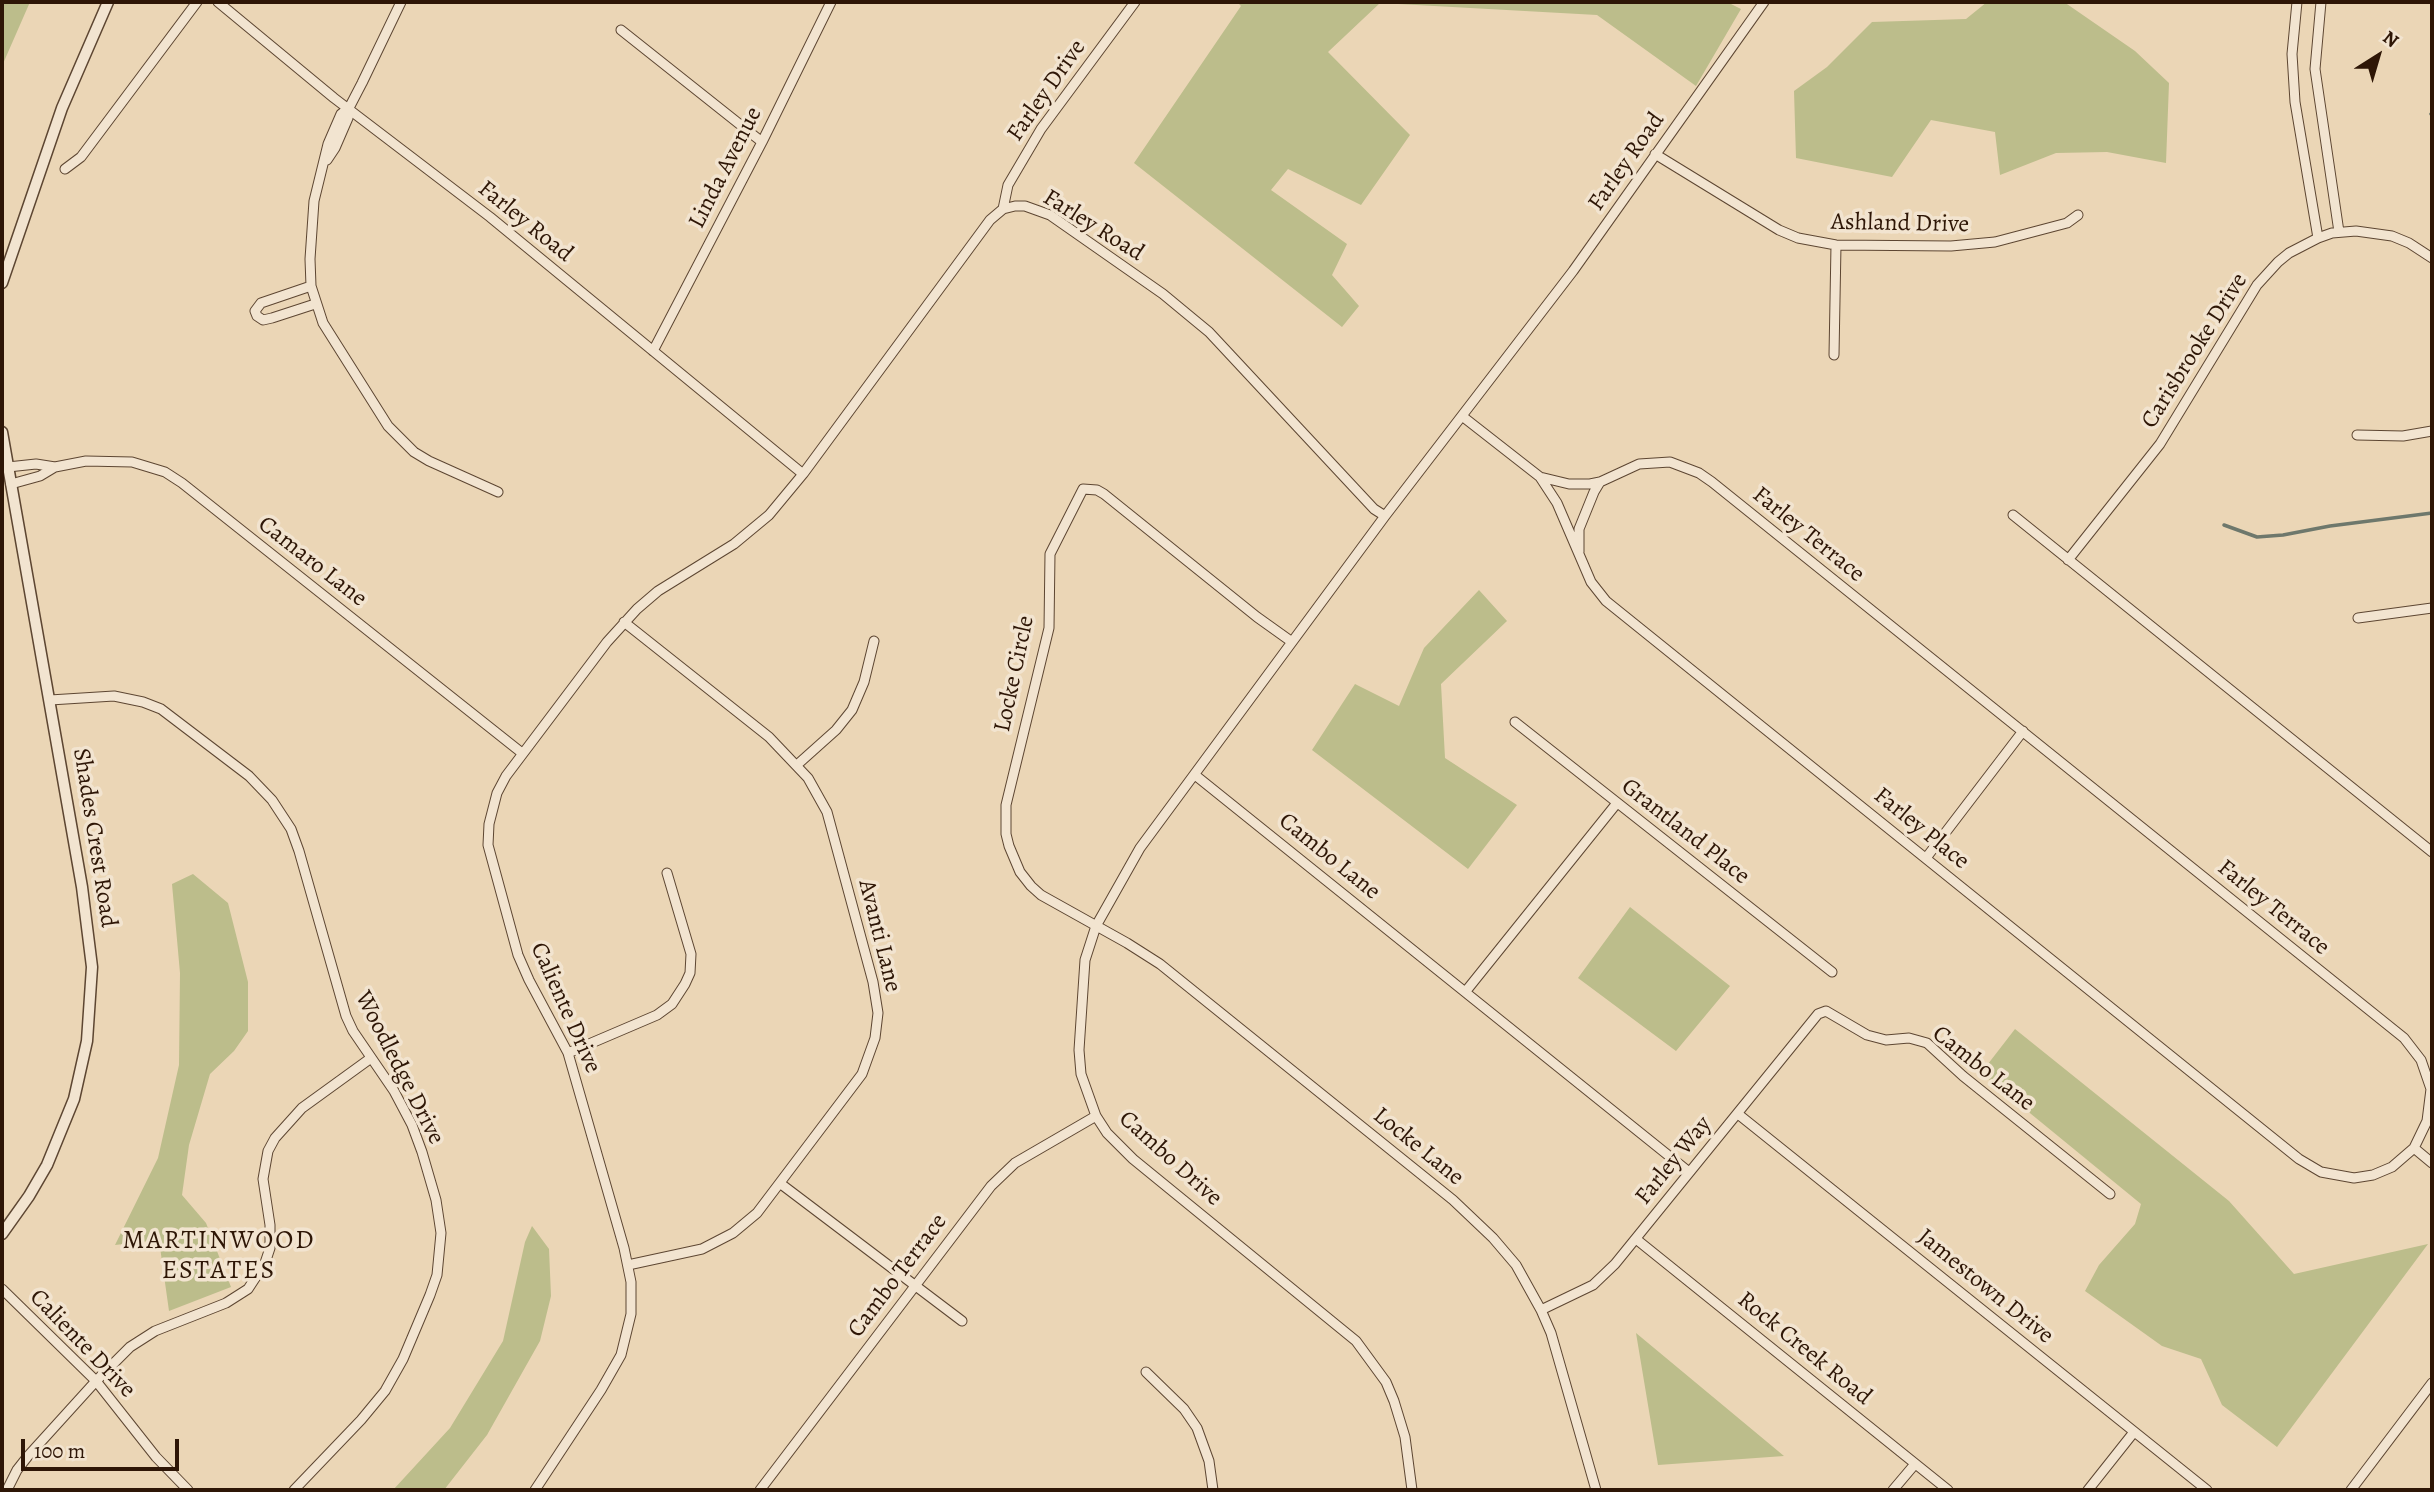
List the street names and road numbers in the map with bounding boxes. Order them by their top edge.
street label: Farley Drive [1001,35,1093,147]
street label: Linda Avenue [683,102,769,234]
street label: Farley Road [1583,107,1671,217]
street label: Farley Road [472,175,578,269]
street label: Farley Road [1037,184,1149,268]
street label: Ashland Drive [1831,208,1969,240]
street label: Carisbrooke Drive [2136,268,2254,434]
street label: Farley Terrace [1746,481,1870,589]
street label: Camaro Lane [252,511,372,613]
street label: Locke Circle [989,613,1041,735]
street label: Shades Crest Road [66,746,122,930]
street label: Grantland Place [1615,773,1755,891]
street label: Farley Place [1867,782,1975,876]
street label: Cambo Lane [1272,807,1386,907]
street label: Farley Terrace [2211,854,2335,962]
street label: Avanti Lane [851,877,907,995]
street label: Caliente Drive [523,938,607,1078]
street label: Woodledge Drive [348,987,450,1149]
street label: Cambo Lane [1926,1020,2040,1118]
street label: Locke Lane [1367,1102,1469,1192]
street label: Cambo Drive [1112,1105,1228,1213]
street label: Farley Way [1630,1111,1718,1211]
street label: Cambo Terrace [842,1208,954,1344]
street label: Jamestown Drive [1911,1223,2059,1351]
street label: Caliente Drive [23,1284,141,1404]
street label: Rock Creek Road [1731,1286,1877,1412]

